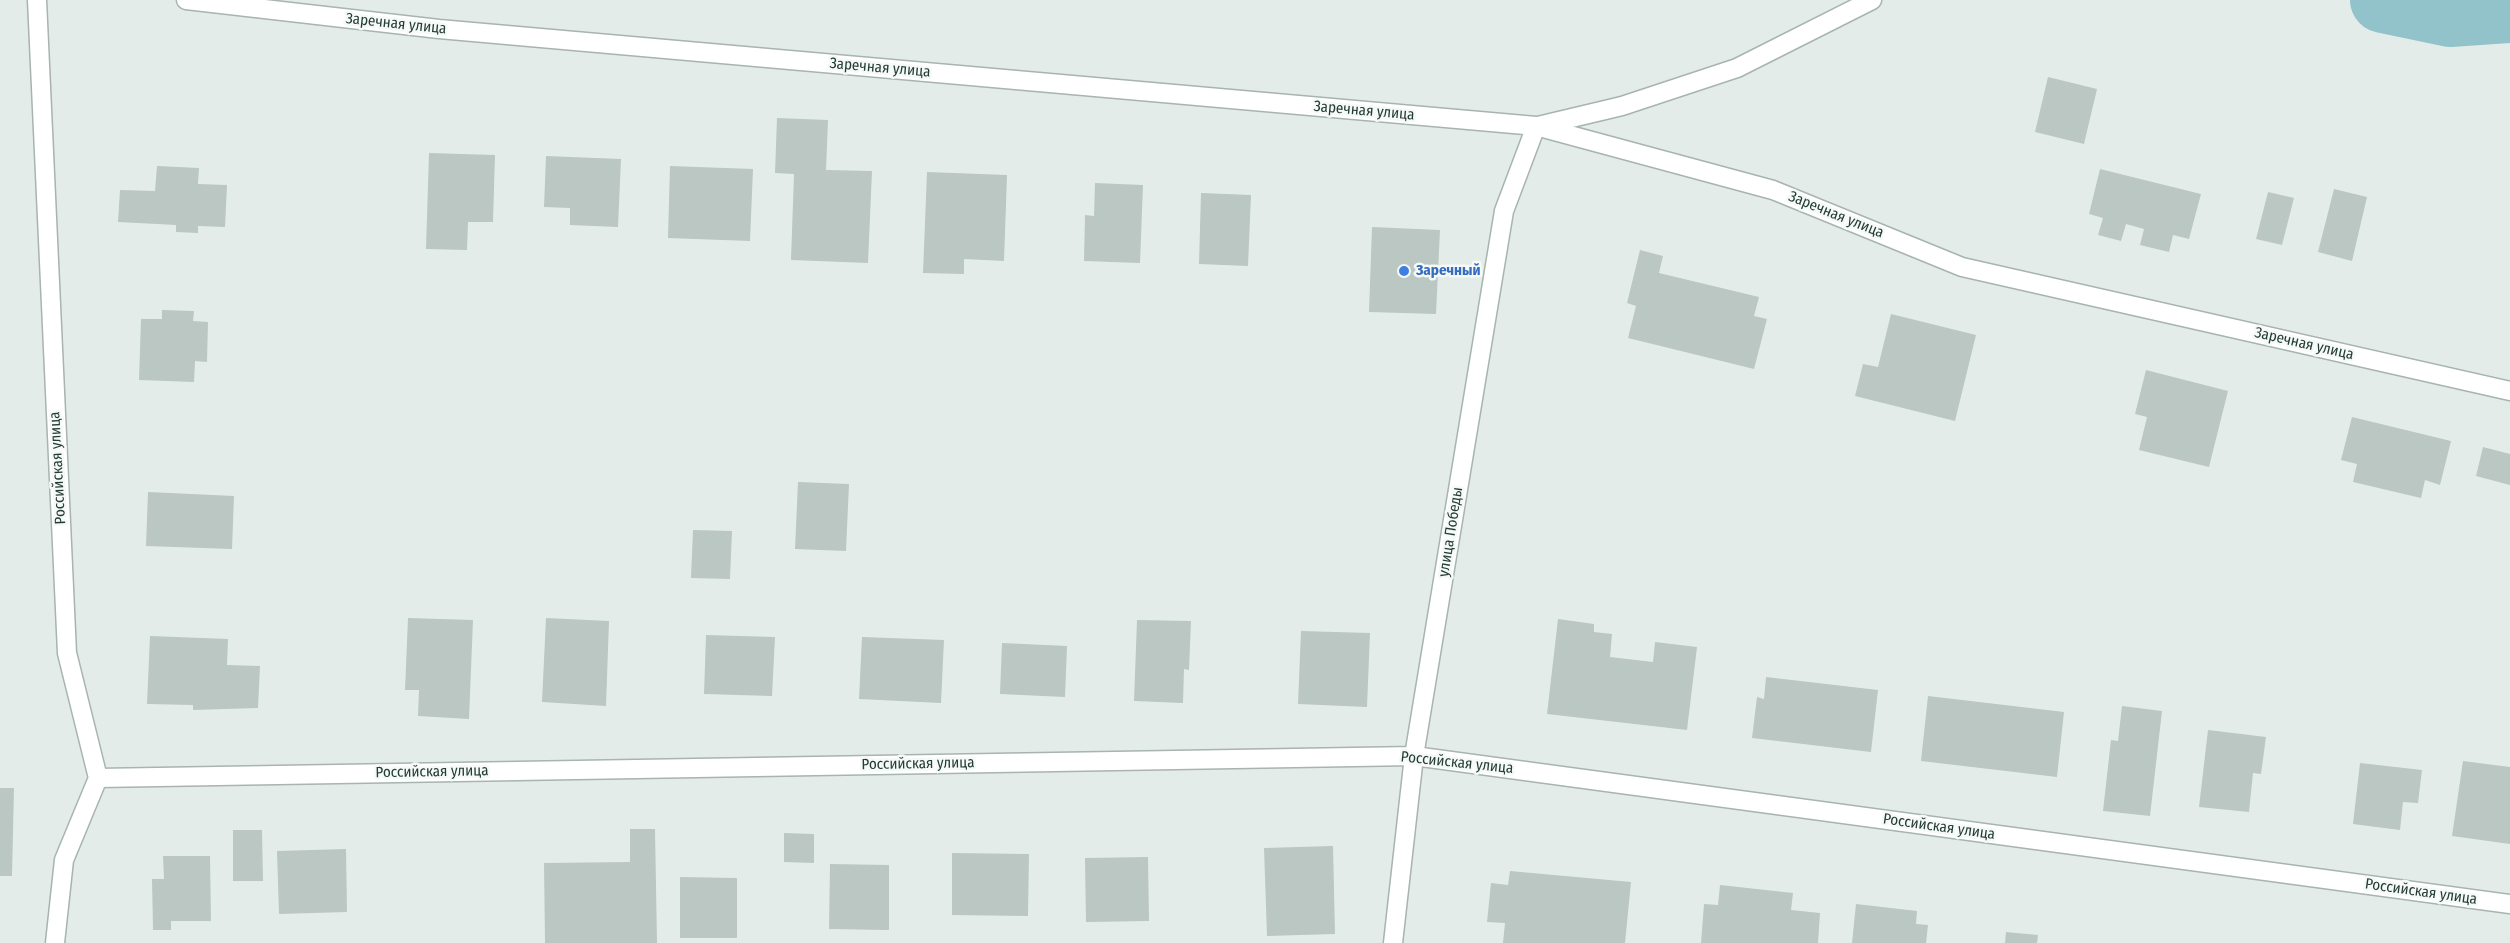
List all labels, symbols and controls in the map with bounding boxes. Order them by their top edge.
street label: Заречная улица [345,10,447,38]
street label: Заречная улица [829,55,931,81]
street label: Заречная улица [1313,98,1415,124]
street label: Заречная улица [1786,188,1886,242]
place label: Заречный [1416,262,1481,280]
marker: Заречный [1397,264,1411,278]
street label: Заречная улица [2253,324,2355,364]
street label: Российская улица [46,411,70,525]
street label: улица Победы [1435,486,1467,578]
street label: Российская улица [1400,748,1514,778]
street label: Российская улица [861,754,975,774]
street label: Российская улица [375,762,489,782]
street label: Российская улица [1882,810,1996,844]
street label: Российская улица [2364,875,2478,909]

